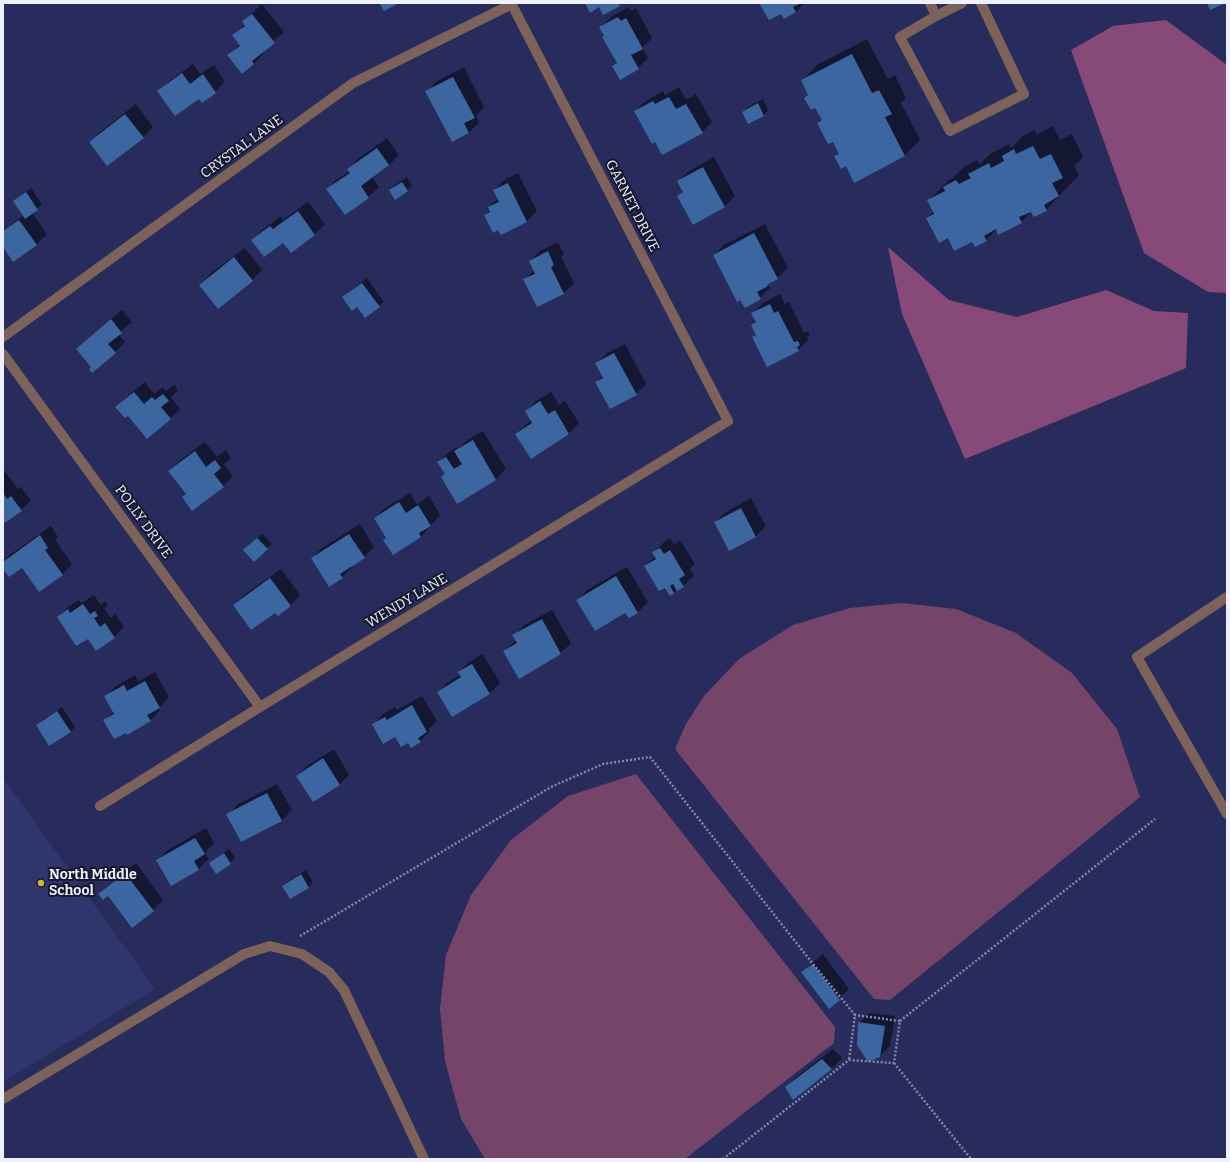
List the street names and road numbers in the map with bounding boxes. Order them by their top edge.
street label: CRYSTAL LANE [198,112,286,182]
street label: GARNET DRIVE [602,157,662,255]
street label: POLLY DRIVE [111,482,175,562]
street label: WENDY LANE [363,570,451,632]

